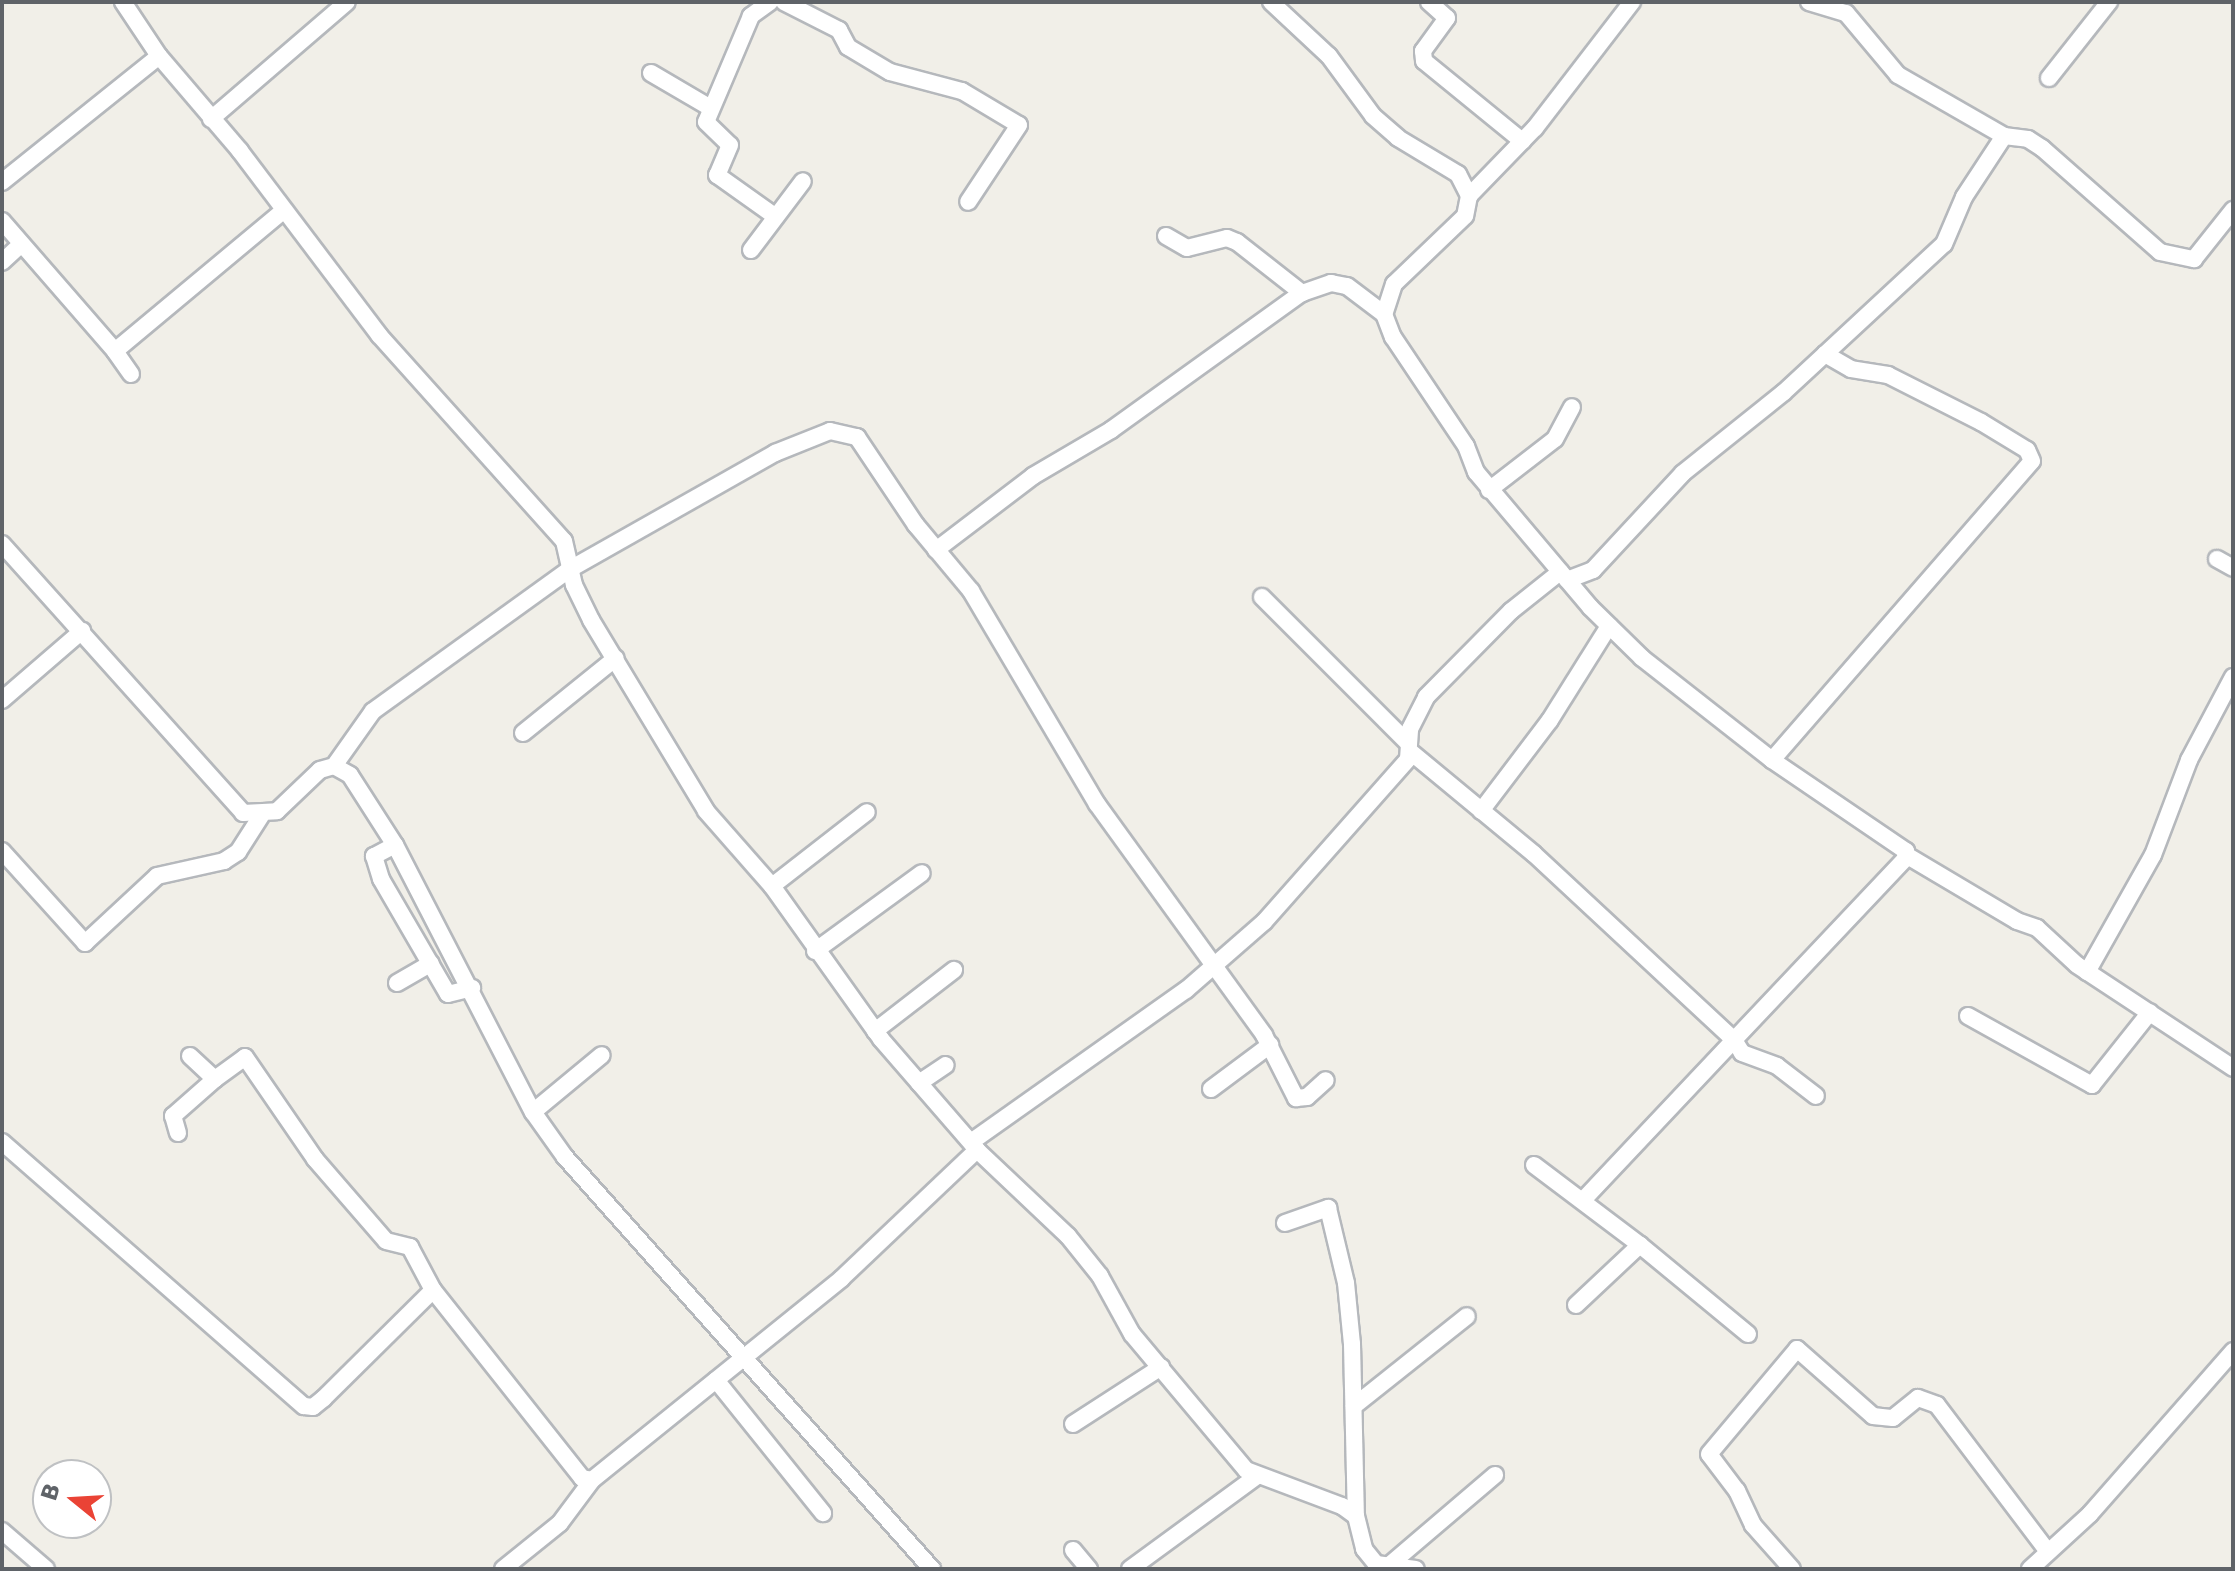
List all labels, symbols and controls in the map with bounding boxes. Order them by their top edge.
north arrow [32,1459,112,1539]
text: B [36,1480,65,1504]

